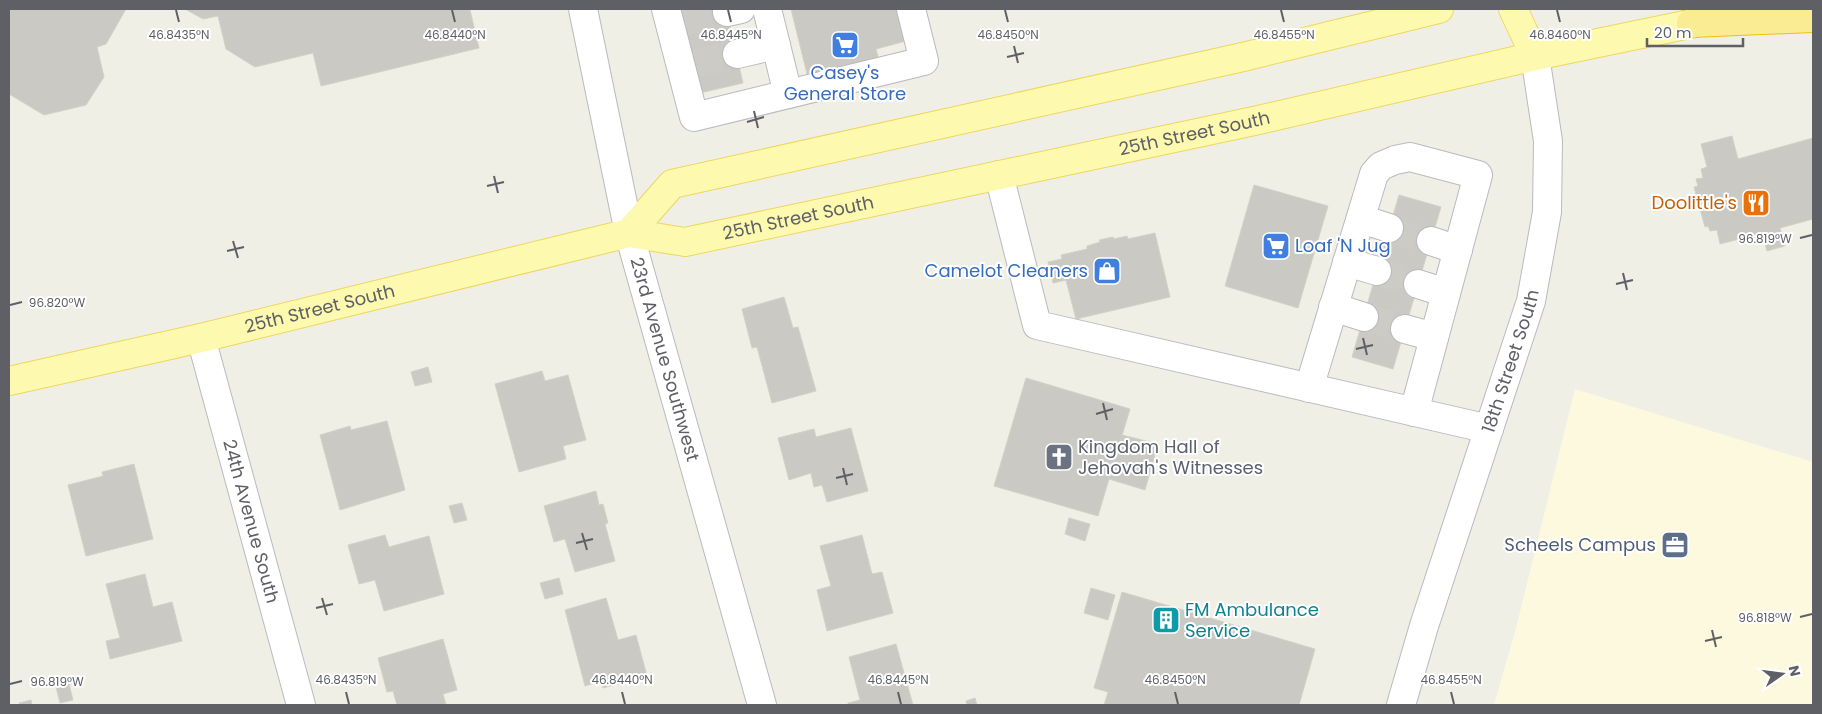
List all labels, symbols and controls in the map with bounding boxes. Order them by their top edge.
scale bar [1647,15,1743,47]
text: 20 m [1654,22,1692,43]
text: 46.8435°N [149,26,209,43]
text: 46.8440°N [424,26,486,43]
text: 46.8445°N [700,26,762,43]
text: 46.8450°N [977,26,1039,43]
text: 46.8455°N [1253,26,1315,43]
text: 46.8460°N [1529,26,1591,43]
supermarket icon: Casey's General Store [830,30,860,60]
place label: Casey's General Store [784,60,906,106]
street label: 25th Street South [1116,105,1272,161]
restaurant icon: Doolittle's [1741,188,1771,218]
street label: 25th Street South [720,189,876,246]
place label: Doolittle's [1651,190,1737,215]
text: 96.819°W [1738,230,1792,247]
supermarket icon: Loaf 'N Jug [1261,231,1291,261]
place label: Loaf 'N Jug [1295,233,1391,258]
street label: 23rd Avenue Southwest [624,254,706,464]
shop icon: Camelot Cleaners [1092,256,1122,286]
place label: Camelot Cleaners [924,258,1088,283]
street label: 25th Street South [242,278,397,339]
street label: 18th Street South [1475,288,1545,436]
text: 96.820°W [29,294,85,311]
place label: Kingdom Hall of Jehovah's Witnesses [1078,434,1263,480]
street label: 24th Avenue South [217,436,286,606]
church icon: Kingdom Hall of Jehovah's Witnesses [1044,442,1074,472]
office icon: Scheels Campus [1660,530,1690,560]
place label: Scheels Campus [1504,532,1656,557]
place label: FM Ambulance Service [1185,597,1319,643]
building icon: FM Ambulance Service [1151,605,1181,635]
text: 96.818°W [1738,609,1792,626]
north arrow [1757,649,1807,699]
text: N [1784,663,1806,678]
text: 46.8435°N [316,671,376,688]
text: 46.8440°N [591,671,653,688]
text: 46.8445°N [867,671,929,688]
text: 46.8450°N [1144,671,1206,688]
text: 46.8455°N [1420,671,1482,688]
text: 96.819°W [30,673,84,690]

